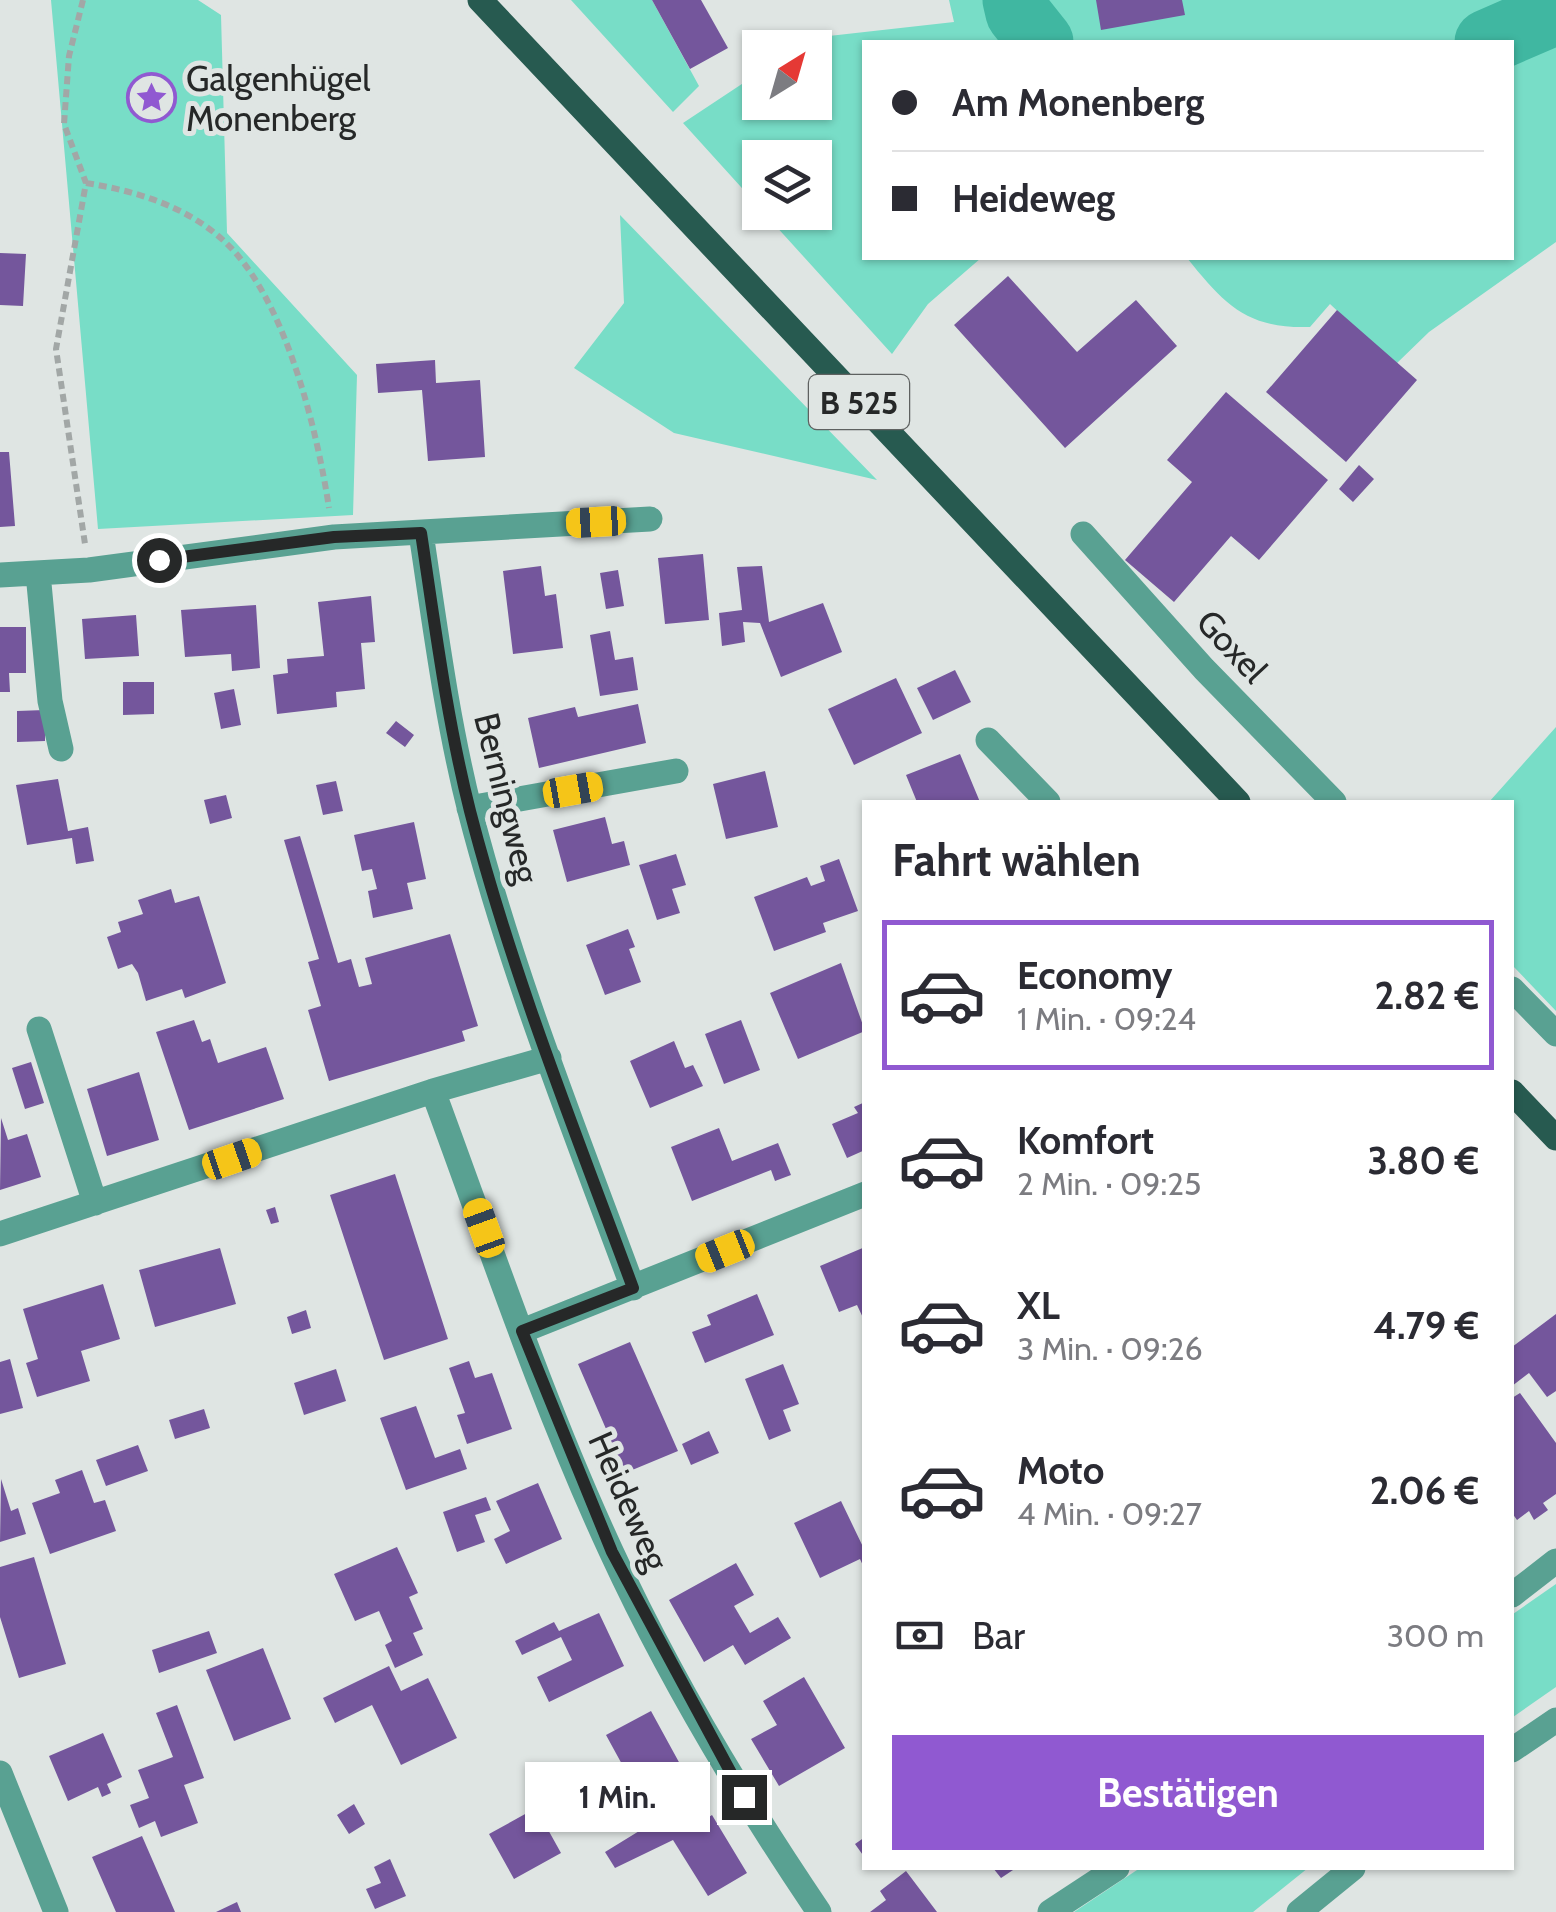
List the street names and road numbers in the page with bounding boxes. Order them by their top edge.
road number: B 525 [809,375,909,429]
street label: Goxel [1188,601,1277,692]
street label: Berningweg [465,708,549,888]
street label: Heideweg [579,1425,679,1578]

